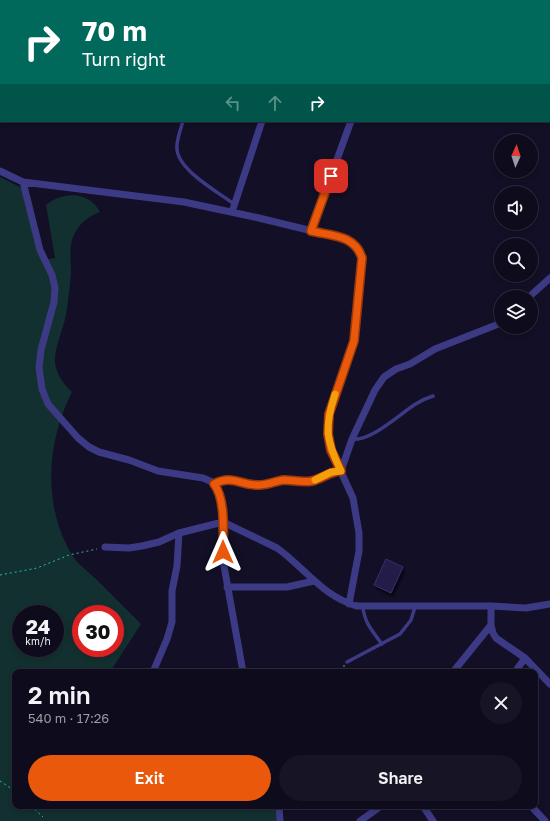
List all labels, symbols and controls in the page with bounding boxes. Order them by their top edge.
text: 70 m [82,14,147,47]
icon: right [16,16,68,68]
text: Turn right [82,48,166,70]
icon: left [222,92,244,114]
icon: ahead [264,92,286,114]
icon: right [306,92,328,114]
north arrow [494,134,538,178]
map controls [494,134,538,334]
pin [314,159,348,193]
icon: arrive [320,165,342,187]
button: sound [494,186,538,230]
button: search [494,238,538,282]
button: layers [494,290,538,334]
position arrow [202,531,244,573]
speed limit sign: 30 [72,605,124,657]
text: 24 [26,614,50,638]
text: km/h [25,635,51,647]
text: 2 min [28,680,90,709]
button: close [480,682,522,724]
text: 540 m · 17:26 [28,710,109,726]
button: Exit [28,755,271,801]
button: Share [279,755,522,801]

